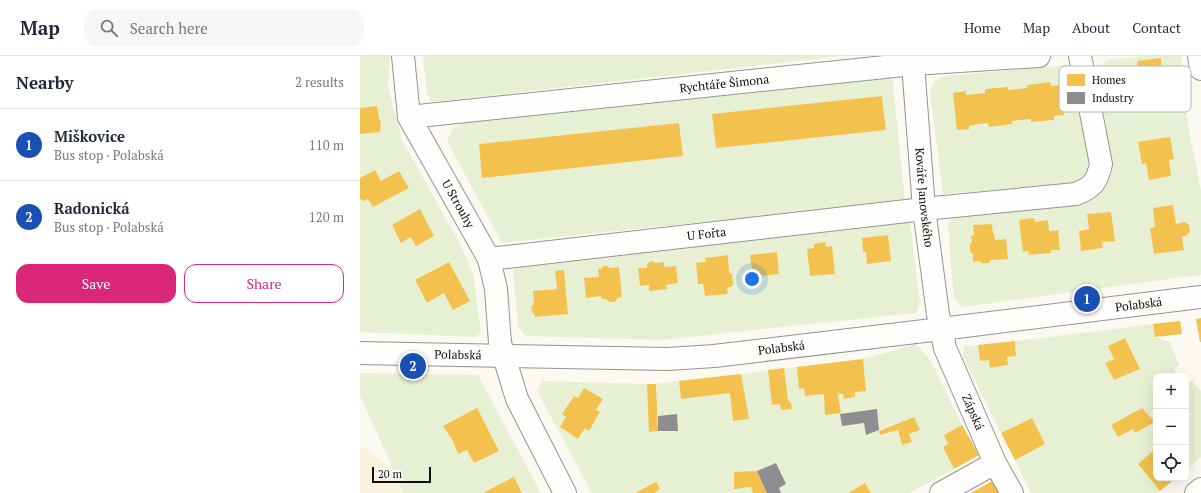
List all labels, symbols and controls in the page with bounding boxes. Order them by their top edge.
search box [84,10,364,46]
text: Map [20,15,60,40]
icon: search [98,17,120,39]
text: Search here [130,18,208,38]
text: Home [964,18,1001,37]
text: Map [1023,18,1050,37]
text: About [1072,18,1110,37]
text: Contact [1132,18,1181,37]
legend [1059,66,1191,112]
text: Nearby [16,71,74,94]
street label: Rychtáře Šimona [679,71,770,96]
text: 2 results [295,73,344,91]
text: Homes [1092,73,1126,87]
text: Industry [1092,91,1134,105]
text: Miškovice [54,126,125,146]
text: 1 [25,136,33,154]
text: 110 m [309,136,344,154]
text: Bus stop · Polabská [54,146,164,164]
street label: Kováře Janovského [912,147,937,249]
street label: U Strouhy [439,177,478,231]
text: Radonická [54,198,130,218]
text: 2 [25,208,33,226]
text: 120 m [309,208,344,226]
text: Bus stop · Polabská [54,218,164,236]
street label: U Fořta [686,224,727,243]
button: Save [16,264,176,303]
button: Share [184,264,344,303]
your location [742,269,762,289]
pin: 1 [1074,284,1100,314]
street label: Polabská [1114,294,1163,314]
street label: Polabská [757,337,806,358]
street label: Polabská [434,346,482,362]
pin: 2 [400,351,426,381]
map controls [1153,373,1189,481]
button: + [1153,373,1189,409]
street label: Zápská [959,392,988,432]
button: − [1153,409,1189,445]
button: locate [1153,445,1189,481]
scale bar [372,465,431,484]
text: 20 m [378,467,402,481]

